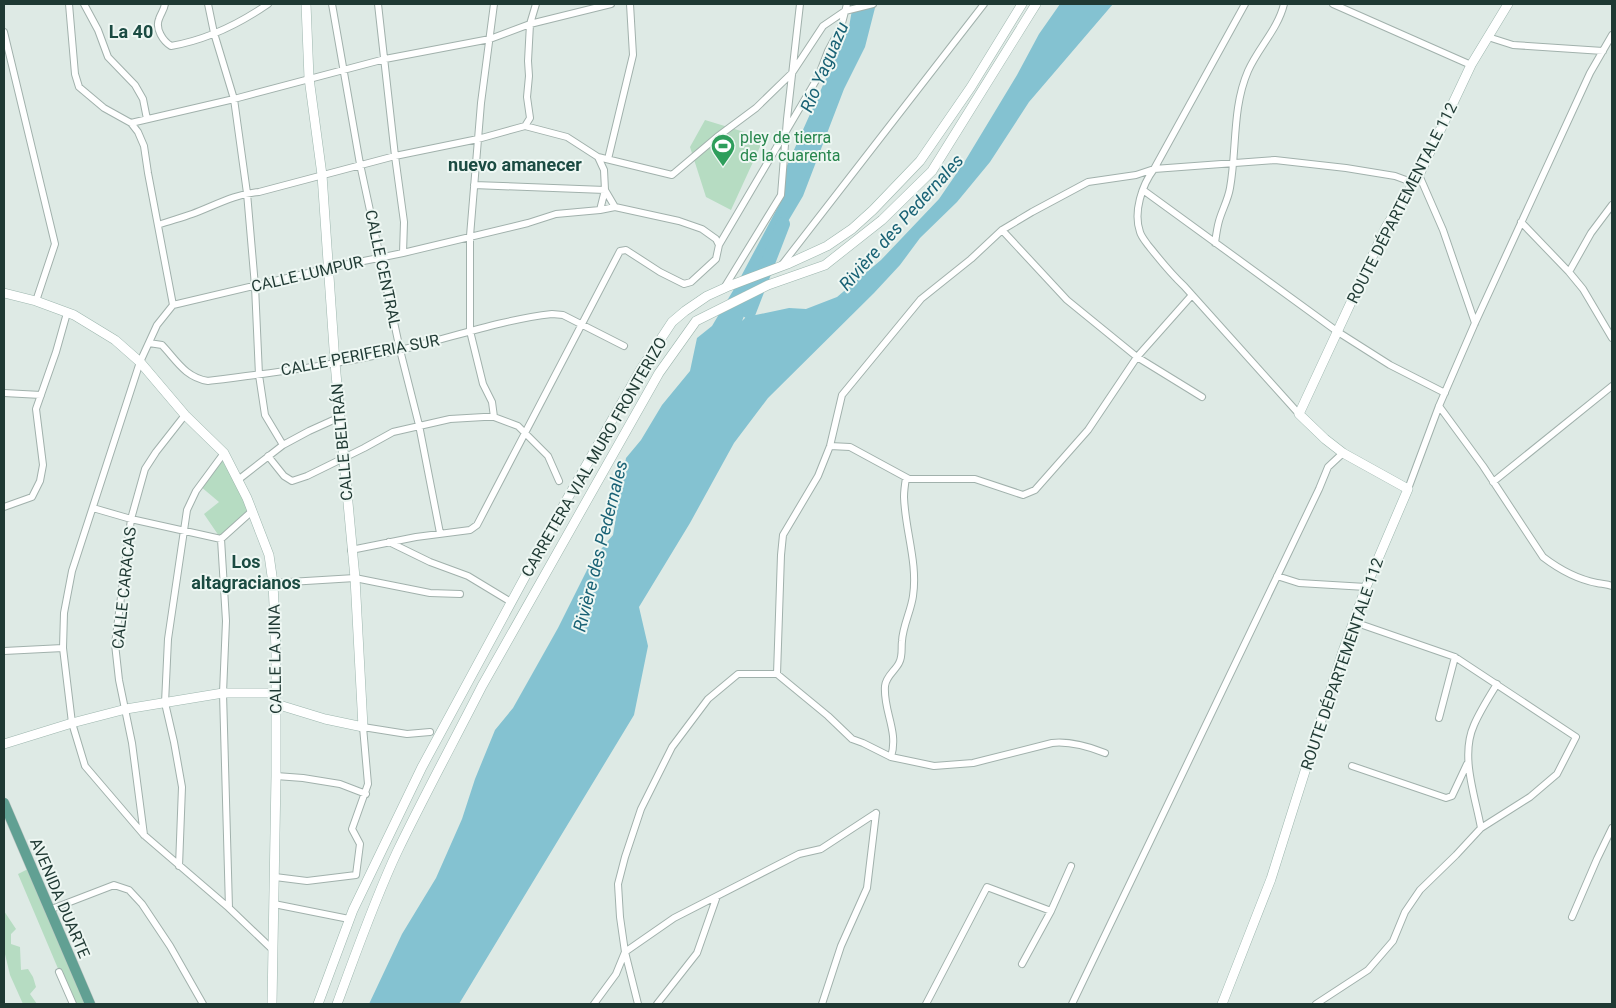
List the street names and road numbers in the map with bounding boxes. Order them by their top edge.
street label: ROUTE DÉPARTEMENTALE 112 [1343,99,1461,307]
street label: CALLE CENTRAL [361,208,405,330]
street label: CALLE LUMPUR [249,252,365,296]
street label: CALLE PERIFERIA SUR [279,330,441,380]
street label: CARRETERA VIAL MURO FRONTERIZO [517,334,671,580]
street label: CALLE BELTRÁN [327,382,357,502]
street label: CALLE CARACAS [108,526,140,650]
street label: ROUTE DÉPARTEMENTALE 112 [1297,555,1387,773]
street label: CALLE LA JINA [265,604,285,714]
street label: AVENIDA DUARTE [26,835,94,961]

